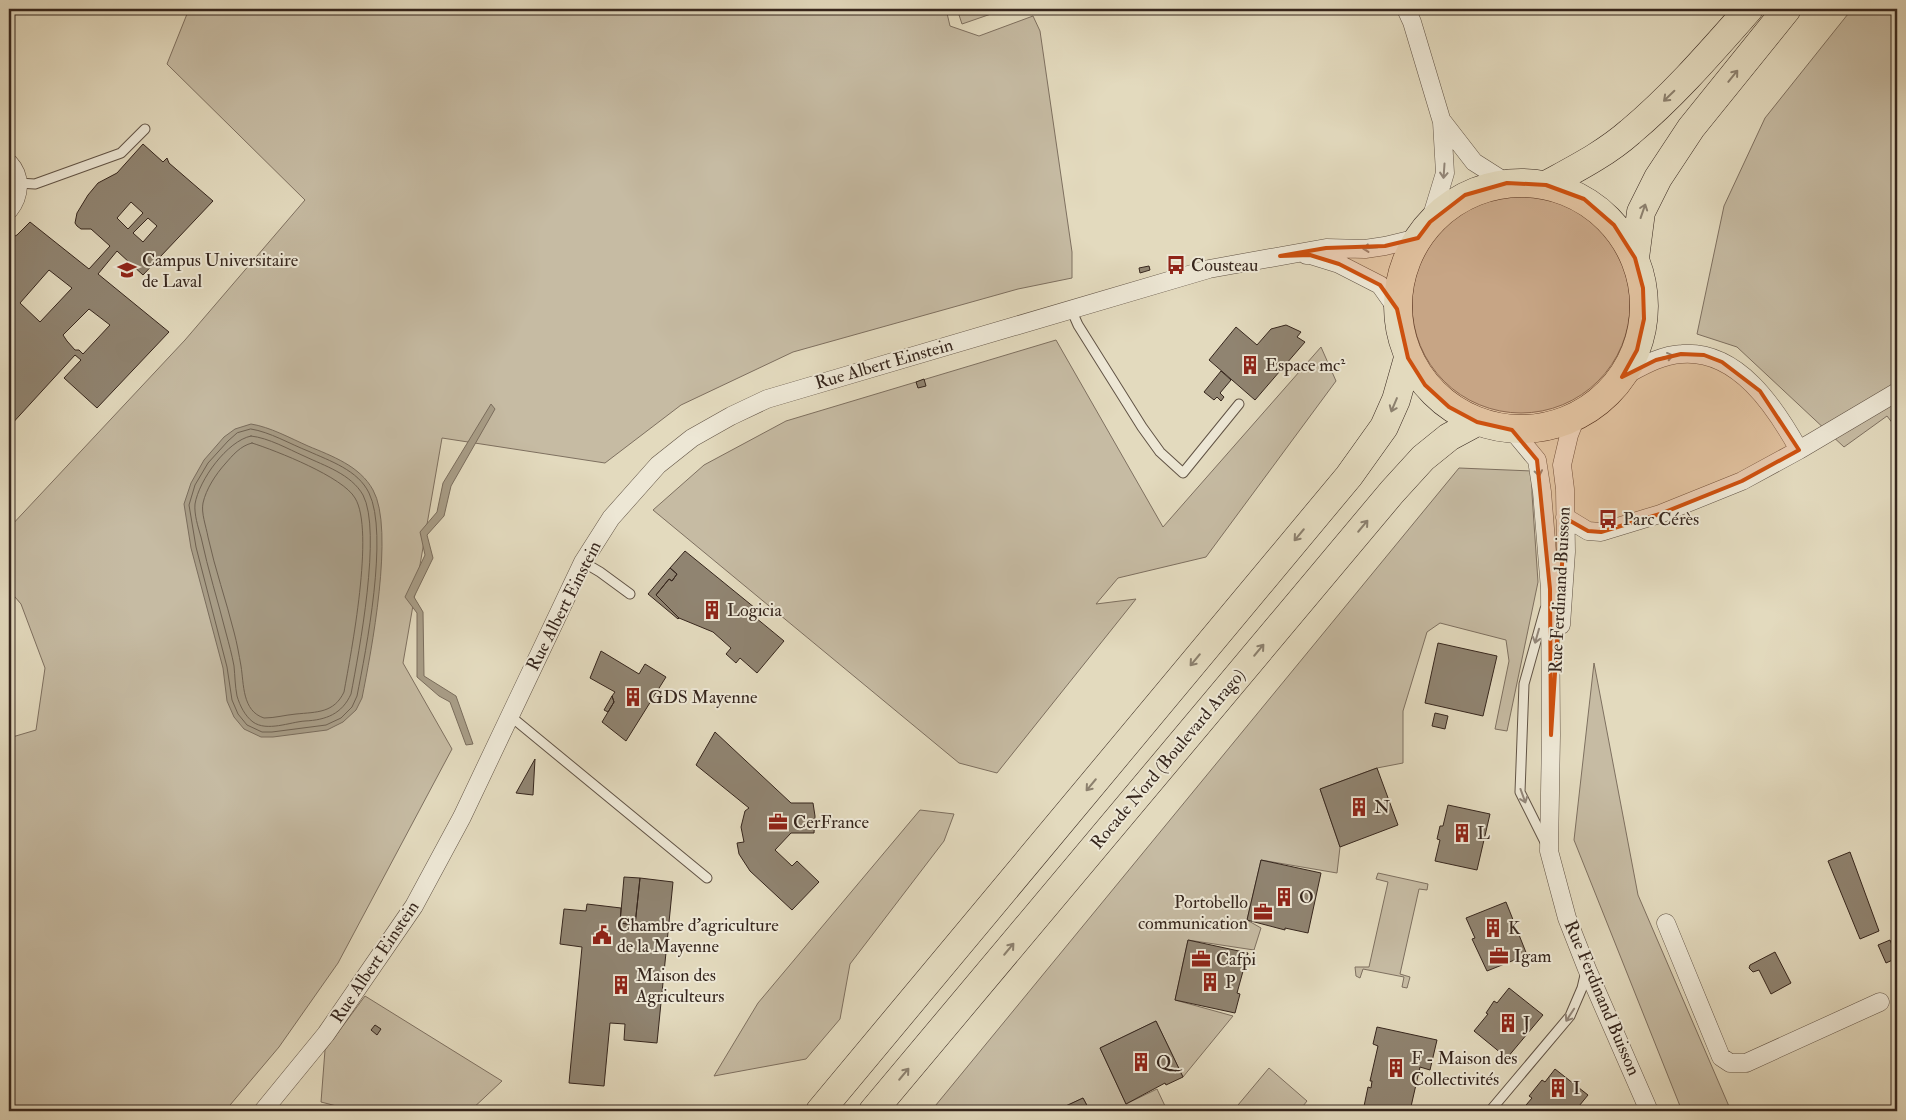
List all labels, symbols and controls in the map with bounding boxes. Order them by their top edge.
one-way arrow [1727,70,1738,83]
one-way arrow [1662,90,1675,102]
one-way arrow [1440,162,1449,178]
one-way arrow [1639,203,1649,219]
one-way arrow [1362,243,1378,253]
place label: Campus Universitaire de Laval [142,249,299,293]
bus stop icon: Cousteau [1165,254,1187,276]
place label: Cousteau [1191,254,1258,277]
school or university icon: Campus Universitaire de Laval [116,259,138,281]
street label: Rue Albert Einstein [812,333,956,395]
one-way arrow [1658,352,1674,361]
building icon: Espace mc² [1239,354,1261,376]
place label: Espace mc² [1265,354,1346,377]
one-way arrow [1389,397,1399,412]
one-way arrow [1534,461,1544,477]
street label: Rue Ferdinand Buisson [1544,506,1576,674]
bus stop icon: Parc Cérès [1597,508,1619,530]
place label: Parc Cérès [1623,508,1699,531]
one-way arrow [1358,519,1369,532]
one-way arrow [1293,529,1305,542]
street label: Rue Albert Einstein [521,537,607,675]
building icon: Logicia [701,599,723,621]
place label: Logicia [727,599,782,622]
one-way arrow [1532,628,1541,644]
one-way arrow [1253,644,1265,657]
one-way arrow [1190,654,1201,667]
street label: Rocade Nord (Boulevard Arago) [1086,664,1250,854]
building icon: GDS Mayenne [622,686,644,708]
place label: GDS Mayenne [648,686,758,709]
one-way arrow [1086,779,1097,792]
one-way arrow [1519,788,1528,803]
building icon: N [1348,796,1370,818]
place label: N [1374,796,1390,819]
office icon: CerFrance [767,811,789,833]
place label: CerFrance [793,811,870,834]
building icon: L [1451,822,1473,844]
place label: L [1477,822,1490,845]
building icon: O [1273,886,1295,908]
place label: O [1299,886,1314,909]
place label: Portobello communication [1138,891,1248,935]
street label: Rue Albert Einstein [326,896,424,1028]
office icon: Portobello communication [1252,901,1274,923]
place label: Chambre d'agriculture de la Mayenne [617,914,779,958]
building icon: K [1482,917,1504,939]
place label: K [1508,917,1521,940]
street label: Rue Ferdinand Buisson [1559,917,1645,1079]
public building icon: Chambre d'agriculture de la Mayenne [591,924,613,946]
one-way arrow [1003,943,1014,956]
office icon: Igam [1488,945,1510,967]
place label: Igam [1514,945,1552,968]
office icon: Cafpi [1190,948,1212,970]
place label: Cafpi [1216,948,1256,971]
place label: Maison des Agriculteurs [635,964,724,1008]
building icon: P [1199,971,1221,993]
place label: P [1225,971,1236,994]
building icon: Maison des Agriculteurs [610,974,632,996]
one-way arrow [1564,1007,1574,1021]
building icon: J [1497,1012,1519,1034]
place label: J [1522,1012,1530,1035]
place label: F - Maison des Collectivités [1411,1047,1517,1091]
building icon: Q [1130,1051,1152,1073]
place label: Q [1156,1051,1183,1074]
building icon: F - Maison des Collectivités [1385,1057,1407,1079]
one-way arrow [899,1068,910,1081]
building icon: I [1547,1077,1569,1099]
place label: I [1573,1077,1580,1100]

